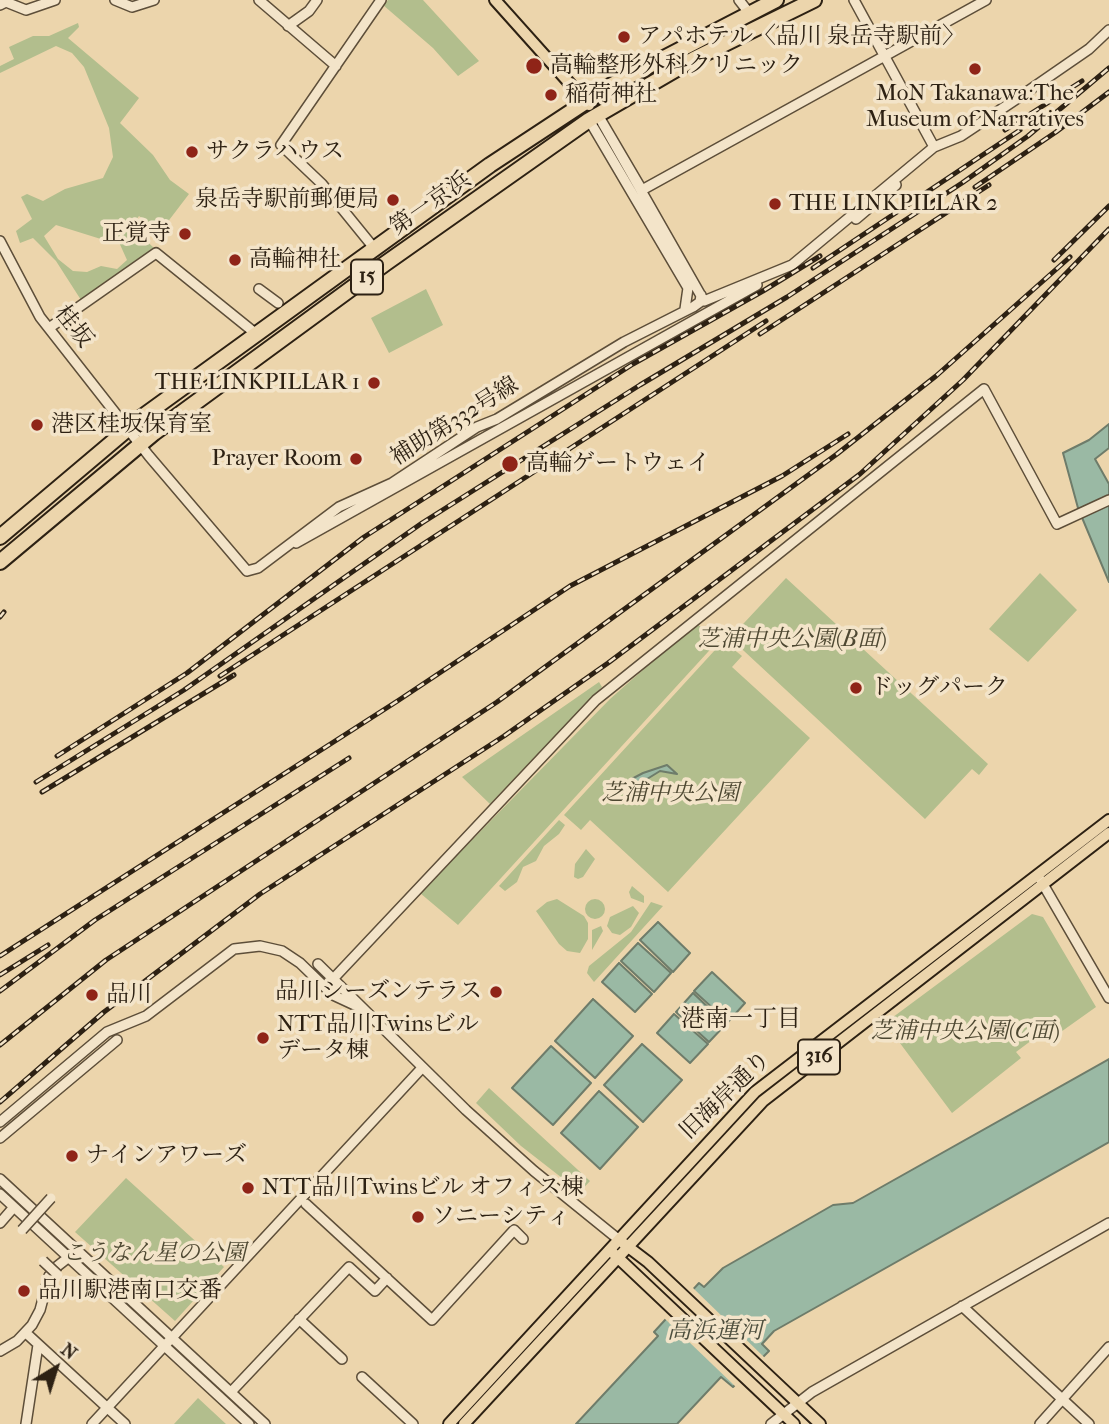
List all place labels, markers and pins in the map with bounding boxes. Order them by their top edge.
place label: アパホテル〈品川 泉岳寺駅前〉 [638,23,965,51]
marker: アパホテル〈品川 泉岳寺駅前〉 [616,29,632,45]
place label: 高輪整形外科クリニック [550,52,803,80]
marker: 高輪整形外科クリニック [524,56,544,76]
marker: MoN Takanawa:The Museum of Narratives [967,61,983,77]
place label: MoN Takanawa:The Museum of Narratives [866,80,1084,134]
place label: 稲荷神社 [565,81,657,109]
marker: 稲荷神社 [543,87,559,103]
place label: サクラハウス [206,138,344,166]
marker: サクラハウス [184,144,200,160]
place label: 泉岳寺駅前郵便局 [195,186,379,214]
place label: THE LINKPILLAR 2 [789,190,998,218]
marker: 泉岳寺駅前郵便局 [385,192,401,208]
marker: THE LINKPILLAR 2 [767,196,783,212]
place label: 正覚寺 [102,220,171,248]
marker: 正覚寺 [177,226,193,242]
place label: 高輪神社 [249,246,341,274]
marker: 高輪神社 [227,252,243,268]
place label: THE LINKPILLAR 1 [155,369,360,397]
marker: THE LINKPILLAR 1 [366,375,382,391]
place label: 港区桂坂保育室 [51,411,212,439]
marker: 港区桂坂保育室 [29,417,45,433]
place label: Prayer Room [212,445,342,473]
place label: 高輪ゲートウェイ [526,450,710,478]
marker: Prayer Room [348,451,364,467]
marker: 高輪ゲートウェイ [500,454,520,474]
place label: ドッグパーク [870,674,1008,702]
marker: ドッグパーク [848,680,864,696]
place label: 品川シーズンテラス [275,978,482,1006]
place label: 品川 [106,981,152,1009]
marker: 品川シーズンテラス [488,984,504,1000]
marker: 品川 [84,987,100,1003]
place label: NTT品川Twinsビル データ棟 [277,1011,479,1065]
marker: NTT品川Twinsビル データ棟 [255,1030,271,1046]
place label: ナインアワーズ [86,1142,247,1170]
marker: ナインアワーズ [64,1148,80,1164]
place label: NTT品川Twinsビル オフィス棟 [262,1174,584,1202]
marker: NTT品川Twinsビル オフィス棟 [240,1180,256,1196]
place label: ソニーシティ [432,1203,570,1231]
marker: ソニーシティ [410,1209,426,1225]
place label: 品川駅港南口交番 [38,1277,222,1305]
marker: 品川駅港南口交番 [16,1283,32,1299]

